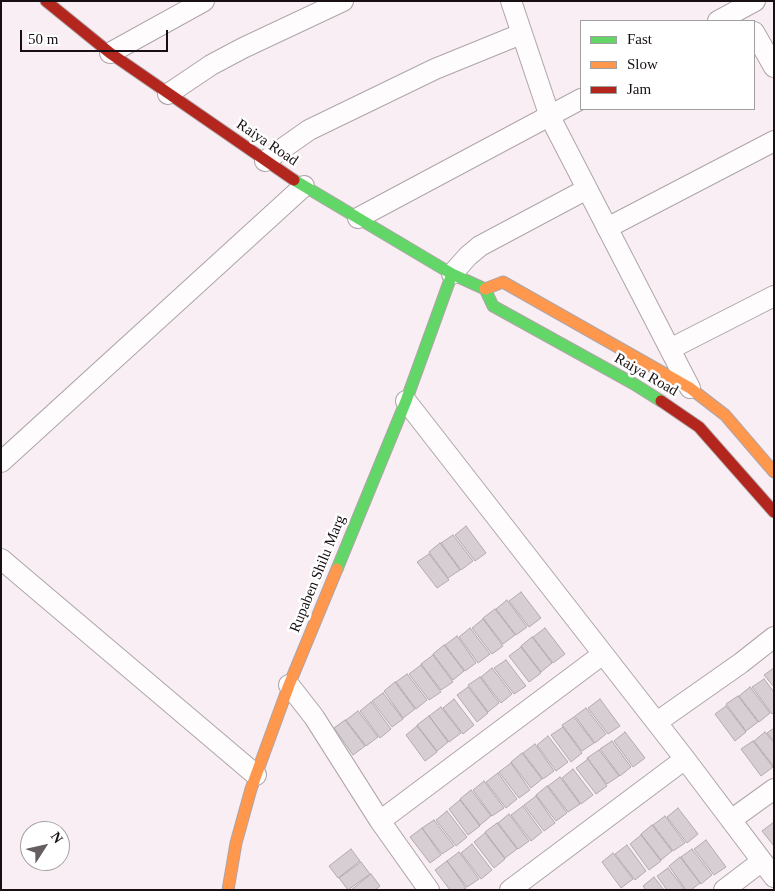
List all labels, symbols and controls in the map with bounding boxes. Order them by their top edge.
scale bar [22,20,170,52]
legend [580,20,755,110]
text: 50 m [28,31,58,47]
text: Fast [627,31,652,47]
text: Slow [627,56,658,72]
text: Jam [627,81,651,97]
street label: Raiya Road [233,116,301,170]
street label: Raiya Road [611,350,681,400]
street label: Rupaben Shilu Marg [286,513,350,635]
north arrow [20,821,70,871]
text: N [48,829,66,846]

